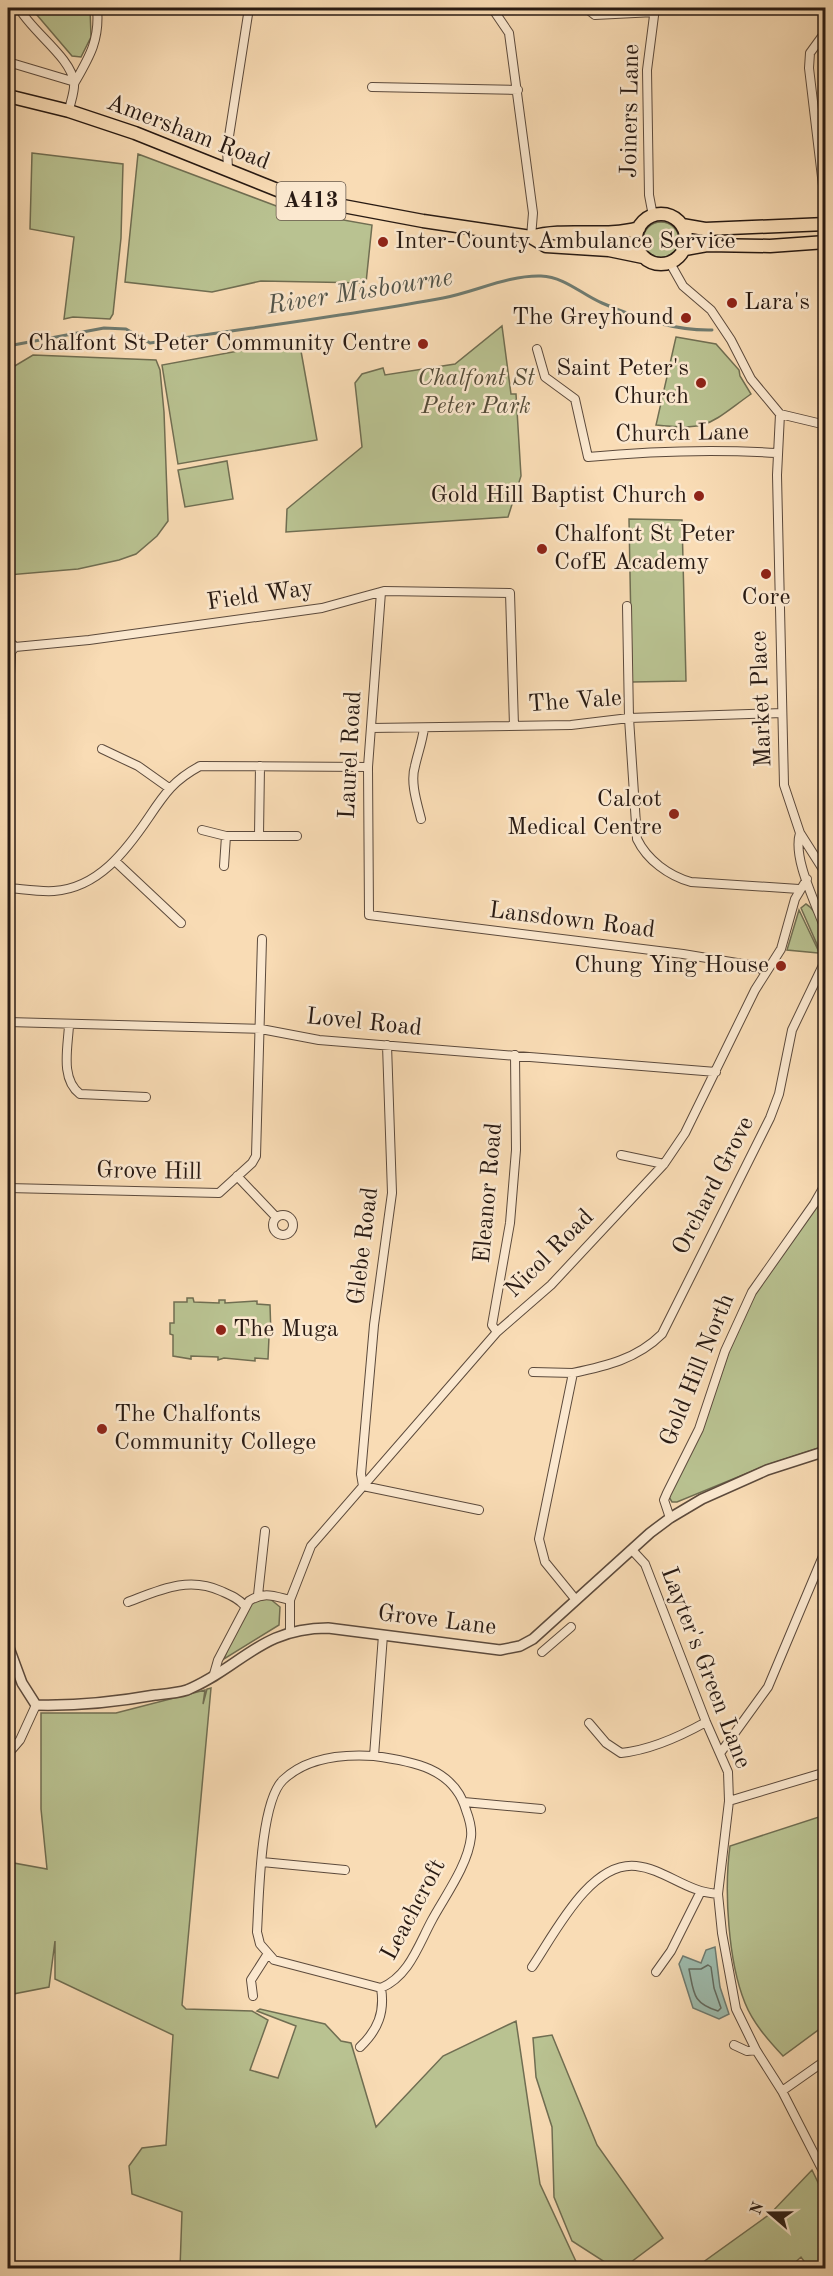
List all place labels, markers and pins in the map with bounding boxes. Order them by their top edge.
place label: Inter-County Ambulance Service [395,230,736,254]
marker: Inter-County Ambulance Service [376,235,390,249]
place label: Lara's [744,291,810,315]
marker: Lara's [725,296,739,310]
place label: The Greyhound [512,306,674,330]
marker: The Greyhound [679,311,693,325]
place label: Chalfont St Peter Community Centre [28,332,411,356]
marker: Chalfont St Peter Community Centre [416,337,430,351]
place label: Saint Peter's Church [556,357,689,409]
marker: Saint Peter's Church [694,376,708,390]
place label: Gold Hill Baptist Church [430,484,687,508]
marker: Gold Hill Baptist Church [692,489,706,503]
place label: Chalfont St Peter CofE Academy [554,523,735,575]
marker: Chalfont St Peter CofE Academy [535,542,549,556]
marker: Core [759,567,773,581]
place label: Core [742,586,790,610]
place label: Calcot Medical Centre [507,788,662,840]
marker: Calcot Medical Centre [667,807,681,821]
place label: Chung Ying House [574,954,769,978]
marker: Chung Ying House [774,959,788,973]
place label: The Muga [233,1318,339,1342]
marker: The Muga [214,1323,228,1337]
place label: The Chalfonts Community College [114,1403,316,1455]
marker: The Chalfonts Community College [95,1422,109,1436]

